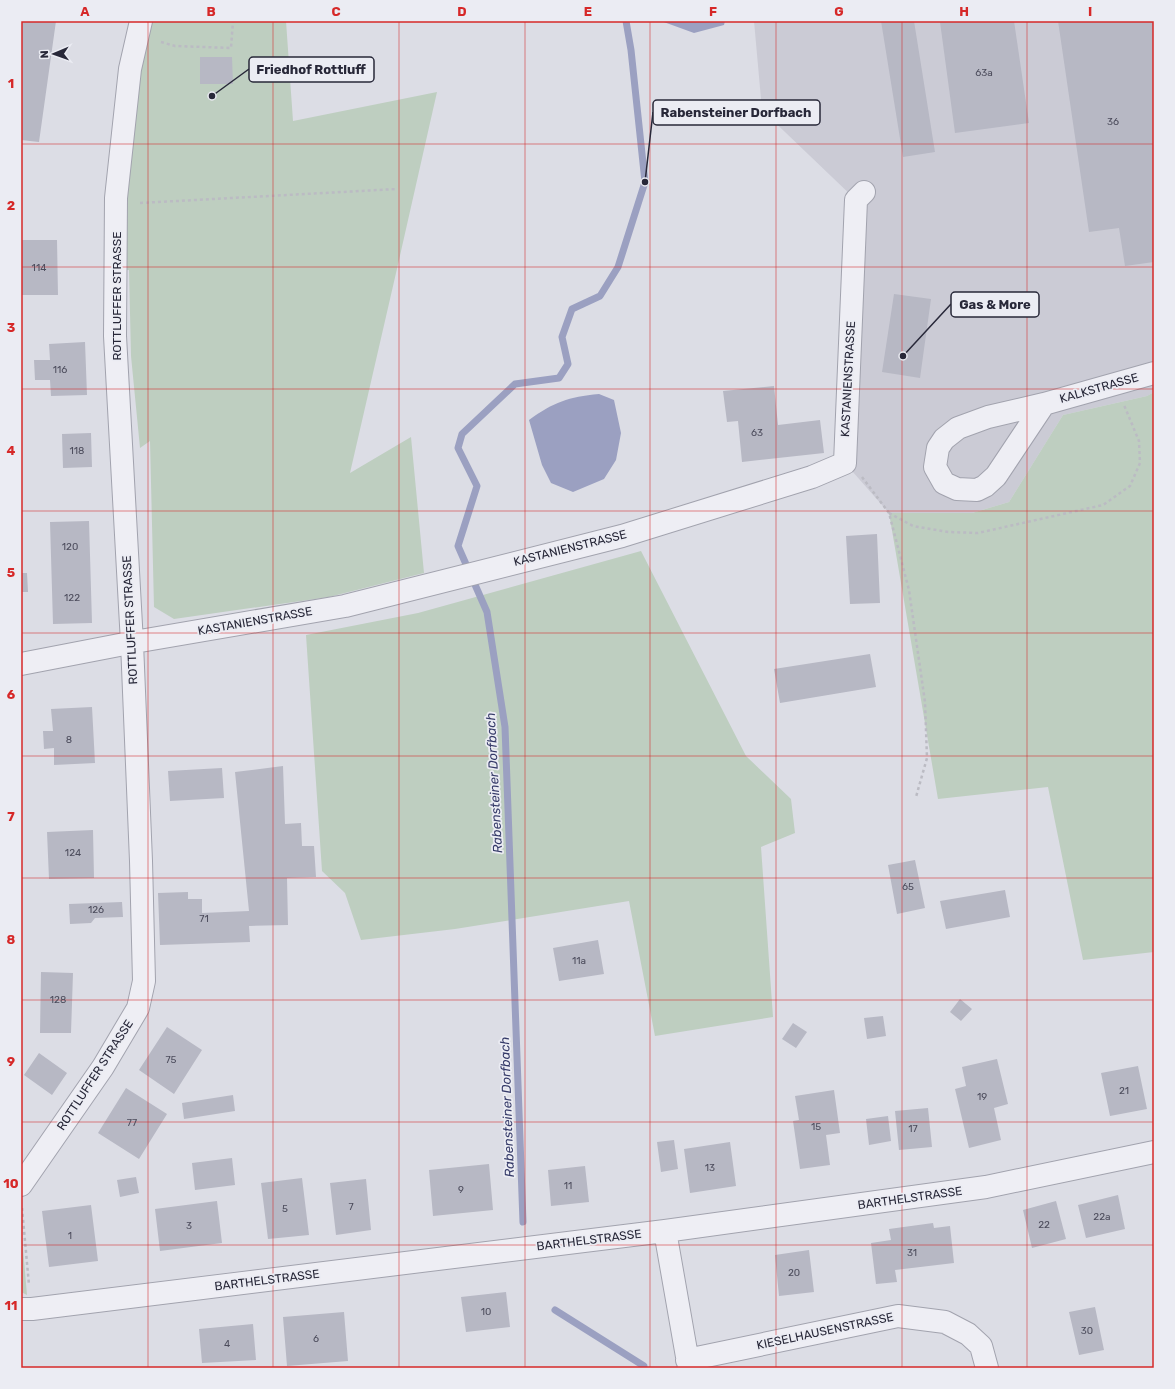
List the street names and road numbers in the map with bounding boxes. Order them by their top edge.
street label: ROTTLUFFER STRASSE [110,231,124,361]
street label: KASTANIENSTRASSE [838,321,858,437]
street label: KALKSTRASSE [1058,370,1140,406]
street label: KASTANIENSTRASSE [512,527,628,569]
street label: ROTTLUFFER STRASSE [120,555,140,685]
street label: KASTANIENSTRASSE [197,604,313,638]
street label: ROTTLUFFER STRASSE [54,1017,136,1133]
street label: BARTHELSTRASSE [857,1184,963,1212]
street label: BARTHELSTRASSE [536,1227,642,1253]
street label: BARTHELSTRASSE [214,1267,320,1293]
street label: KIESELHAUSENSTRASSE [755,1310,895,1352]

